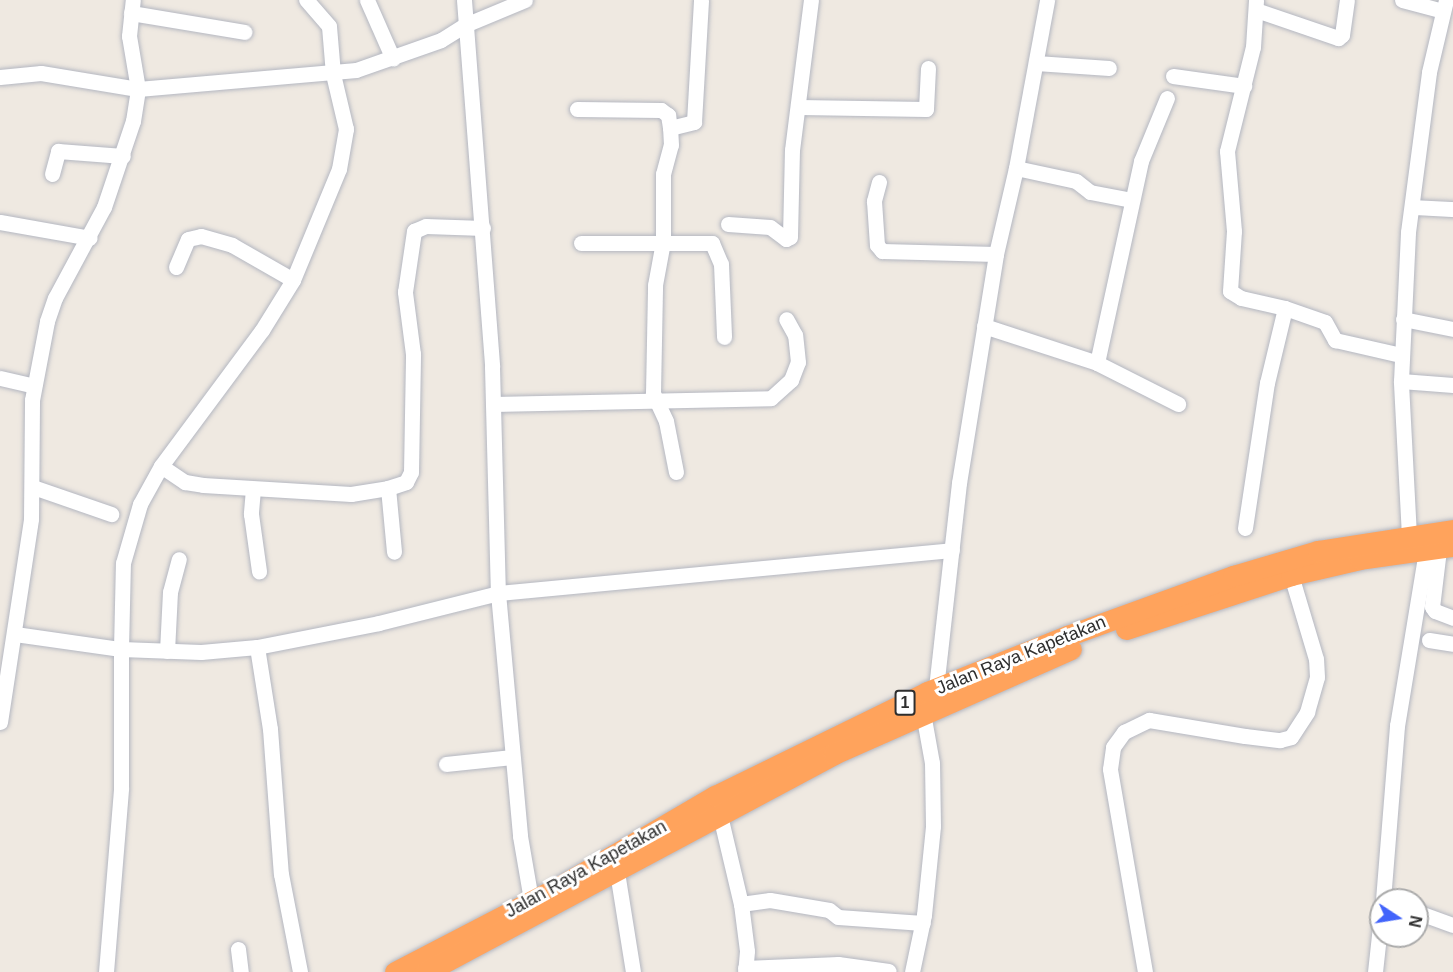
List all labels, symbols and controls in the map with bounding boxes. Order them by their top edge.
street label: Jalan Raya Kapetakan [933,611,1109,699]
road number: 1 [894,690,916,716]
street label: Jalan Raya Kapetakan [502,816,670,922]
north arrow [1369,888,1429,948]
text: N [1406,914,1425,929]

